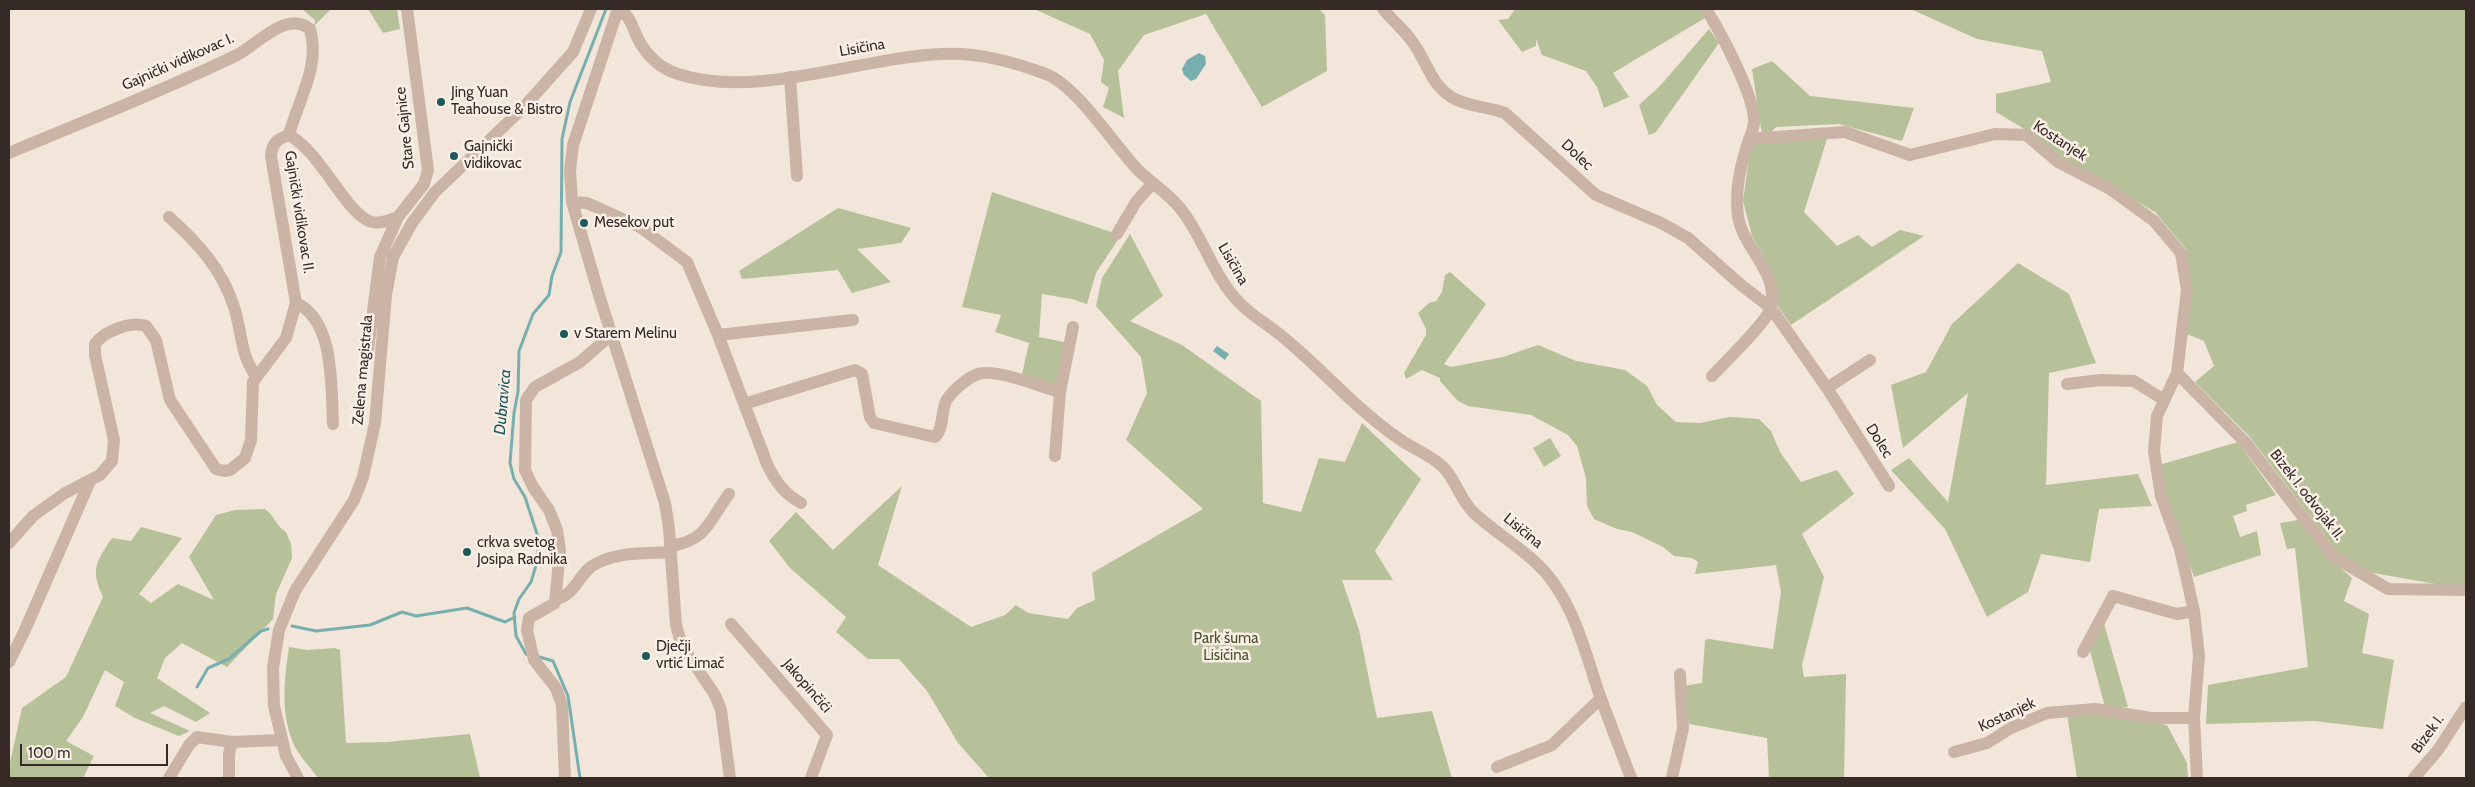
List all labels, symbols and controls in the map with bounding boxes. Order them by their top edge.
street label: Gajnički vidikovac I. [119,29,237,95]
street label: Lisičina [838,35,886,61]
place label: Jing Yuan Teahouse & Bistro [451,84,563,119]
street label: Stare Gajnice [392,86,418,170]
marker: Jing Yuan Teahouse & Bistro [435,96,447,108]
street label: Kostanjek [2030,117,2090,165]
street label: Dolec [1557,136,1597,174]
place label: Gajnički vidikovac [464,138,522,173]
street label: Gajnički vidikovac II. [280,149,318,275]
marker: Gajnički vidikovac [448,150,460,162]
place label: Mesekov put [594,214,674,232]
marker: Mesekov put [578,217,590,229]
street label: Lisičina [1214,240,1252,288]
street label: Zelena magistrala [349,314,377,426]
place label: v Starem Melinu [574,325,677,343]
marker: v Starem Melinu [558,328,570,340]
water label: Dubravica [491,368,515,436]
street label: Dolec [1862,421,1896,461]
street label: Bizek I. odvojak II. [2266,446,2348,544]
street label: Lisičina [1500,510,1546,552]
place label: crkva svetog Josipa Radnika [477,534,567,569]
marker: crkva svetog Josipa Radnika [461,546,473,558]
park label: Park šuma Lisičina [1194,630,1258,665]
place label: Dječji vrtić Limač [656,638,724,673]
marker: Dječji vrtić Limač [640,650,652,662]
street label: Jakopinčići [779,655,835,717]
street label: Kostanjek [1976,694,2038,736]
street label: Bizek I. [2408,711,2448,757]
scale bar [22,734,170,766]
text: 100 m [28,744,70,762]

